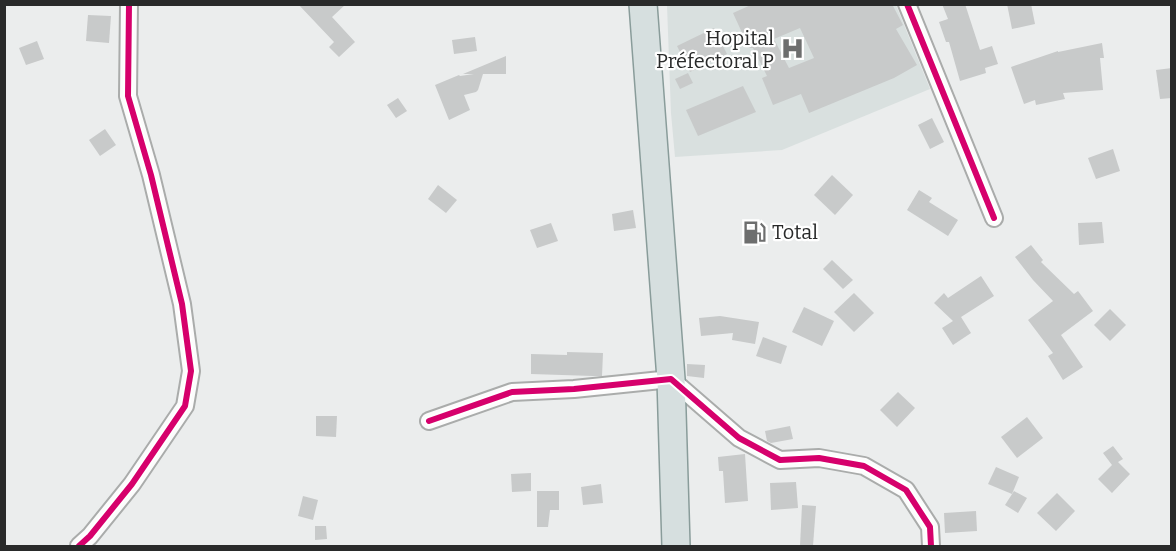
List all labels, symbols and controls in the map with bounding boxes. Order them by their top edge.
place label: Hopital Préfectoral P [656,26,774,73]
hospital icon: Hopital Préfectoral P [779,36,805,62]
fuel station icon: Total [741,219,767,245]
place label: Total [772,220,818,244]

